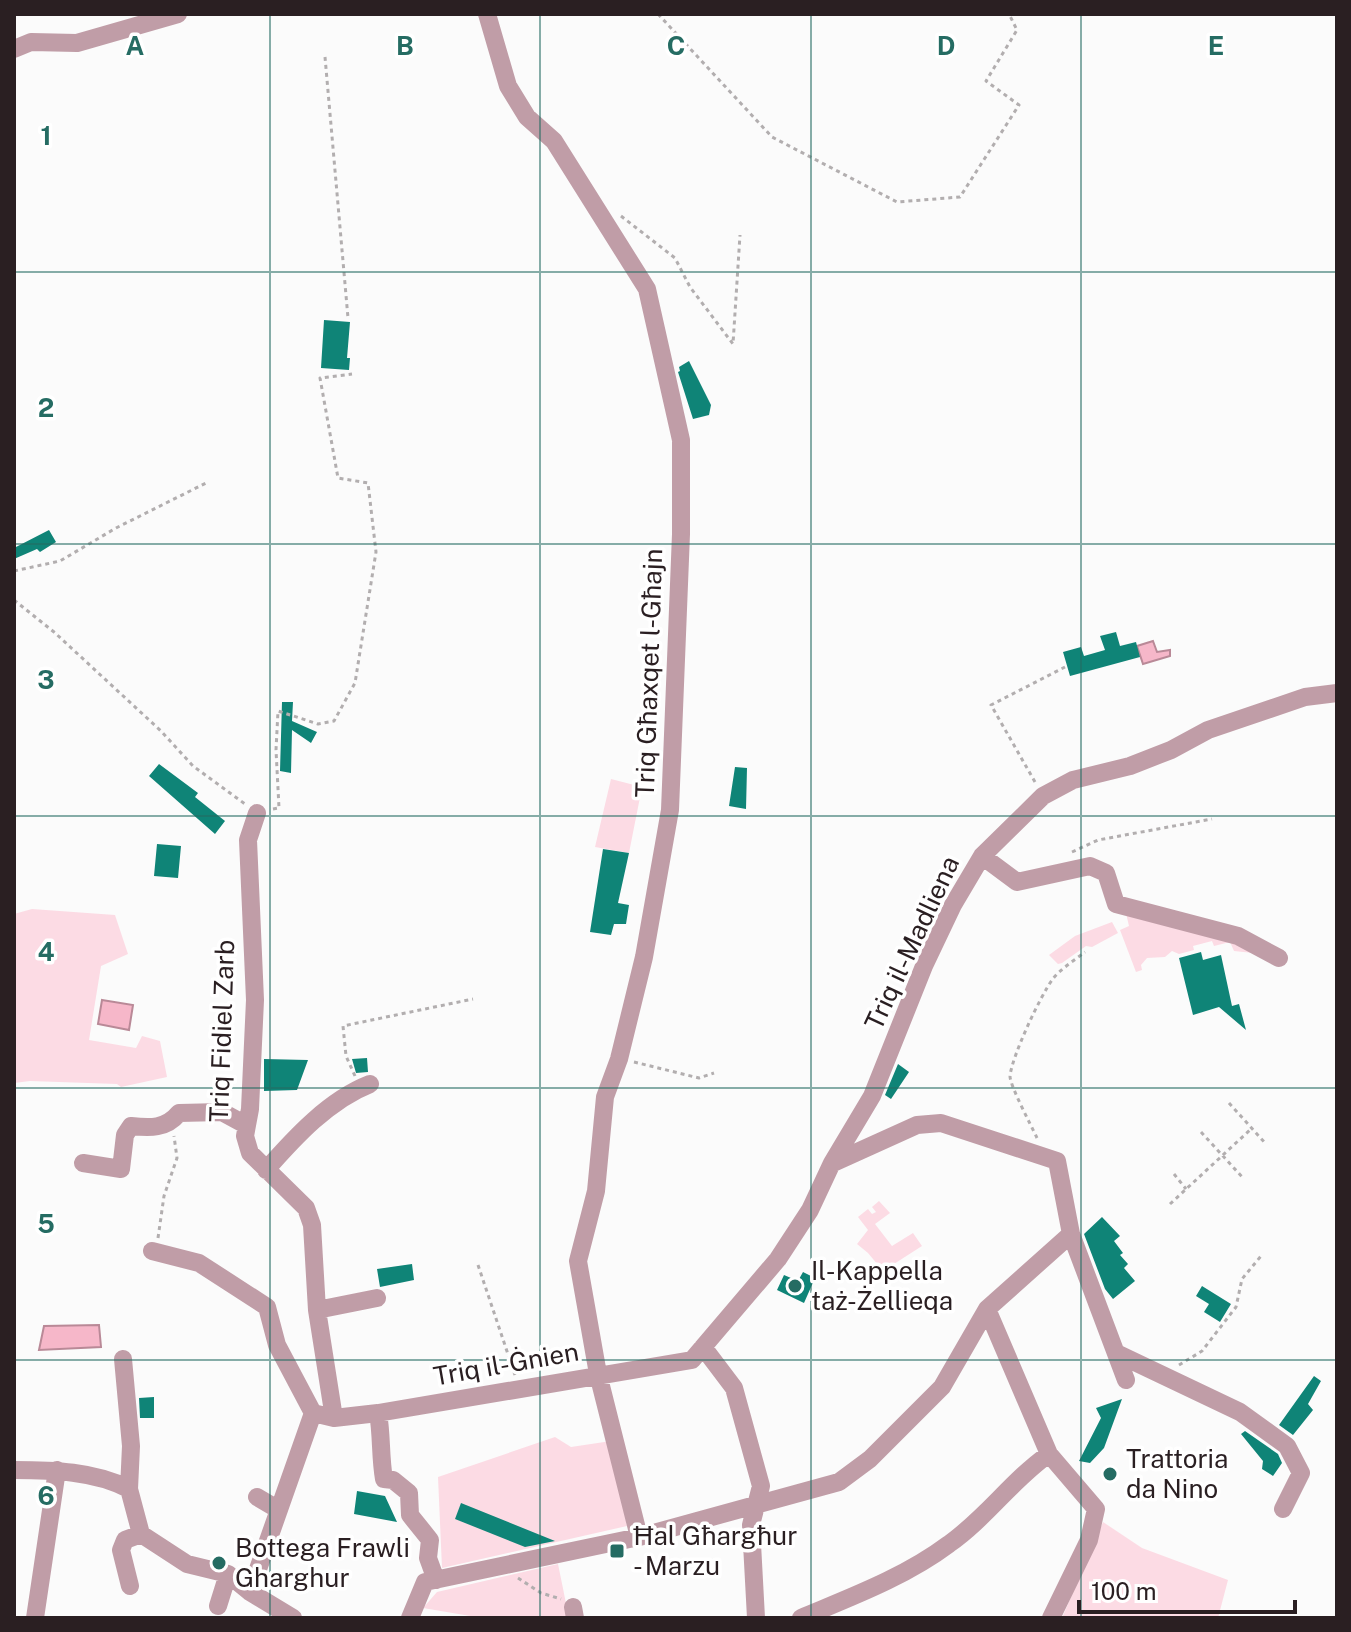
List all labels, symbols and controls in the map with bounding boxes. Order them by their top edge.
text: A [126,30,145,61]
text: B [396,30,414,61]
text: C [667,30,685,61]
text: D [937,30,955,61]
text: E [1208,30,1224,61]
text: 1 [40,120,52,151]
text: 2 [38,392,54,423]
street label: Triq Għaxqet l-Għajn [629,548,668,798]
text: 3 [37,664,55,695]
street label: Triq il-Madliena [858,851,965,1035]
text: 4 [37,936,55,967]
street label: Triq Fidiel Zarb [203,939,240,1123]
text: 5 [37,1208,55,1239]
place label: Il-Kappella taż-Żellieqa [811,1255,953,1316]
marker: Il-Kappella taż-Żellieqa [786,1277,804,1295]
street label: Triq il-Ġnien [431,1335,581,1392]
place label: Trattoria da Nino [1126,1443,1228,1504]
marker: Trattoria da Nino [1101,1465,1119,1483]
text: 6 [37,1480,55,1511]
place label: Ħal Għargħur - Marzu [633,1520,797,1581]
place label: Bottega Frawli Gharghur [235,1532,410,1593]
marker: Ħal Għargħur - Marzu [608,1542,626,1560]
marker: Bottega Frawli Gharghur [210,1554,228,1572]
scale bar [1079,1564,1295,1614]
text: 100 m [1091,1577,1157,1605]

